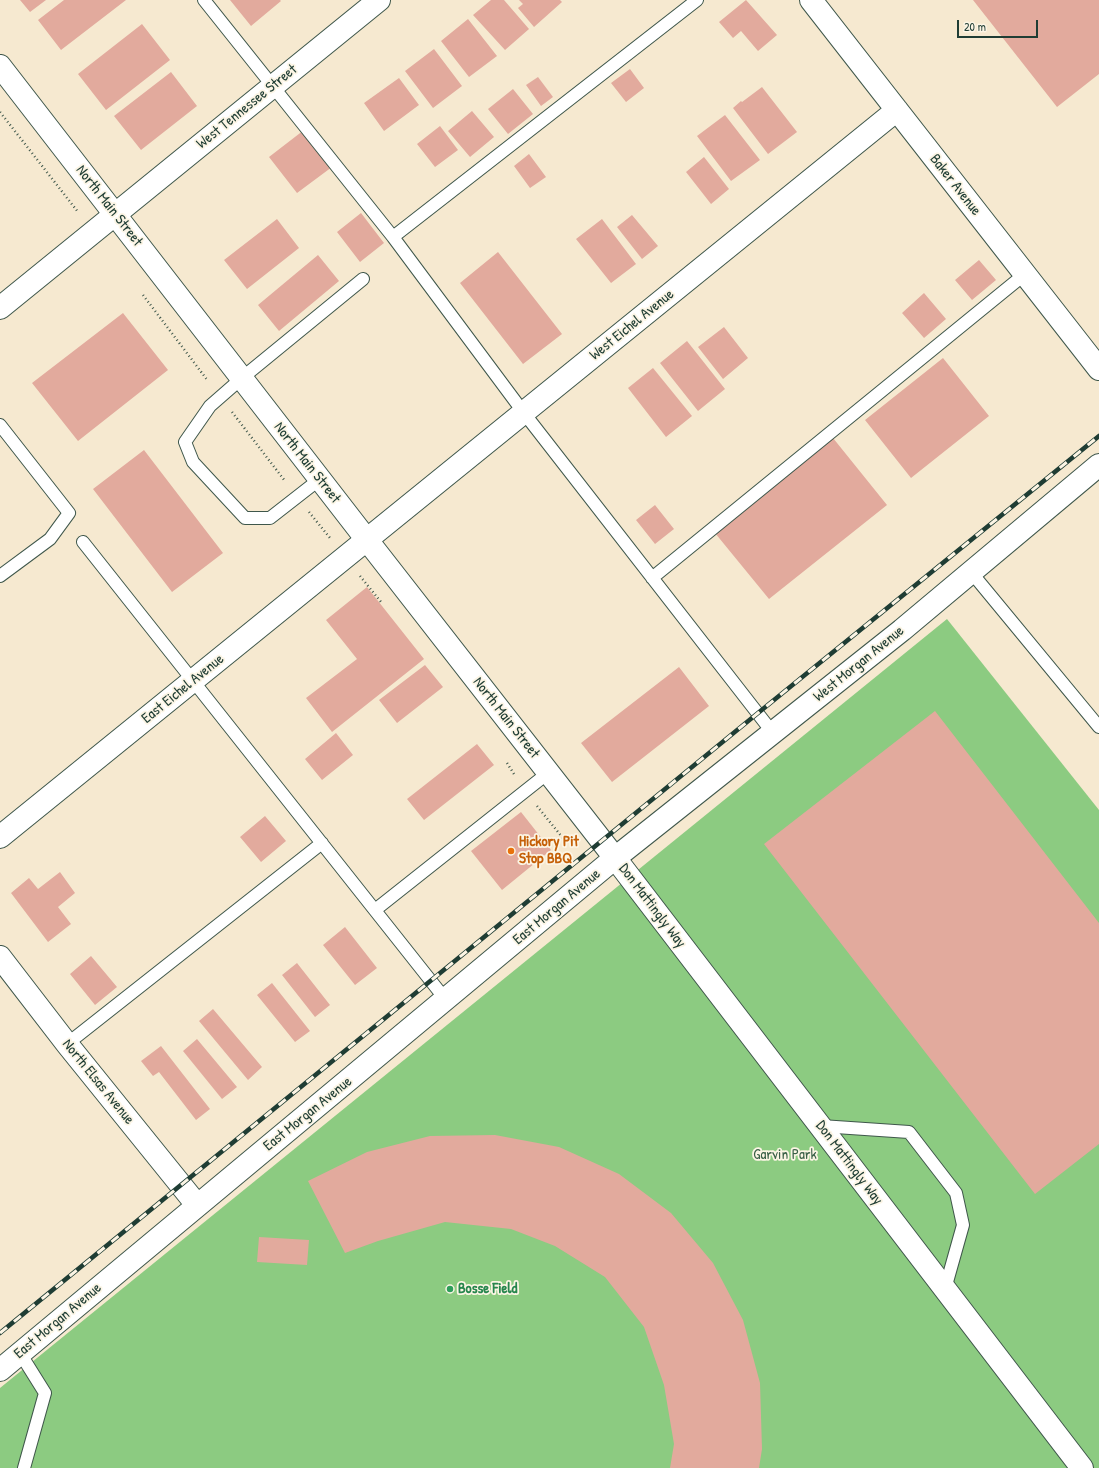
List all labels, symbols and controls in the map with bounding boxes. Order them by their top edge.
scale bar [959,12,1040,38]
text: 20 m [964,18,986,35]
street label: West Tennessee Street [193,61,301,153]
street label: Baker Avenue [925,151,985,219]
street label: North Main Street [72,162,146,250]
street label: West Eichel Avenue [586,286,678,364]
street label: North Main Street [270,419,344,507]
street label: West Morgan Avenue [810,622,908,706]
street label: East Eichel Avenue [138,650,228,728]
street label: North Main Street [469,674,543,762]
place label: Hickory Pit Stop BBQ [519,833,579,868]
marker: Hickory Pit Stop BBQ [506,846,516,856]
street label: Don Mattingly Way [615,860,689,952]
street label: East Morgan Avenue [510,865,604,949]
street label: North Elsas Avenue [58,1036,138,1128]
street label: East Morgan Avenue [260,1073,356,1155]
street label: Don Mattingly Way [812,1117,886,1209]
park label: Garvin Park [753,1146,817,1164]
street label: East Morgan Avenue [11,1279,105,1363]
place label: Bosse Field [458,1280,517,1298]
marker: Bosse Field [445,1284,455,1294]

